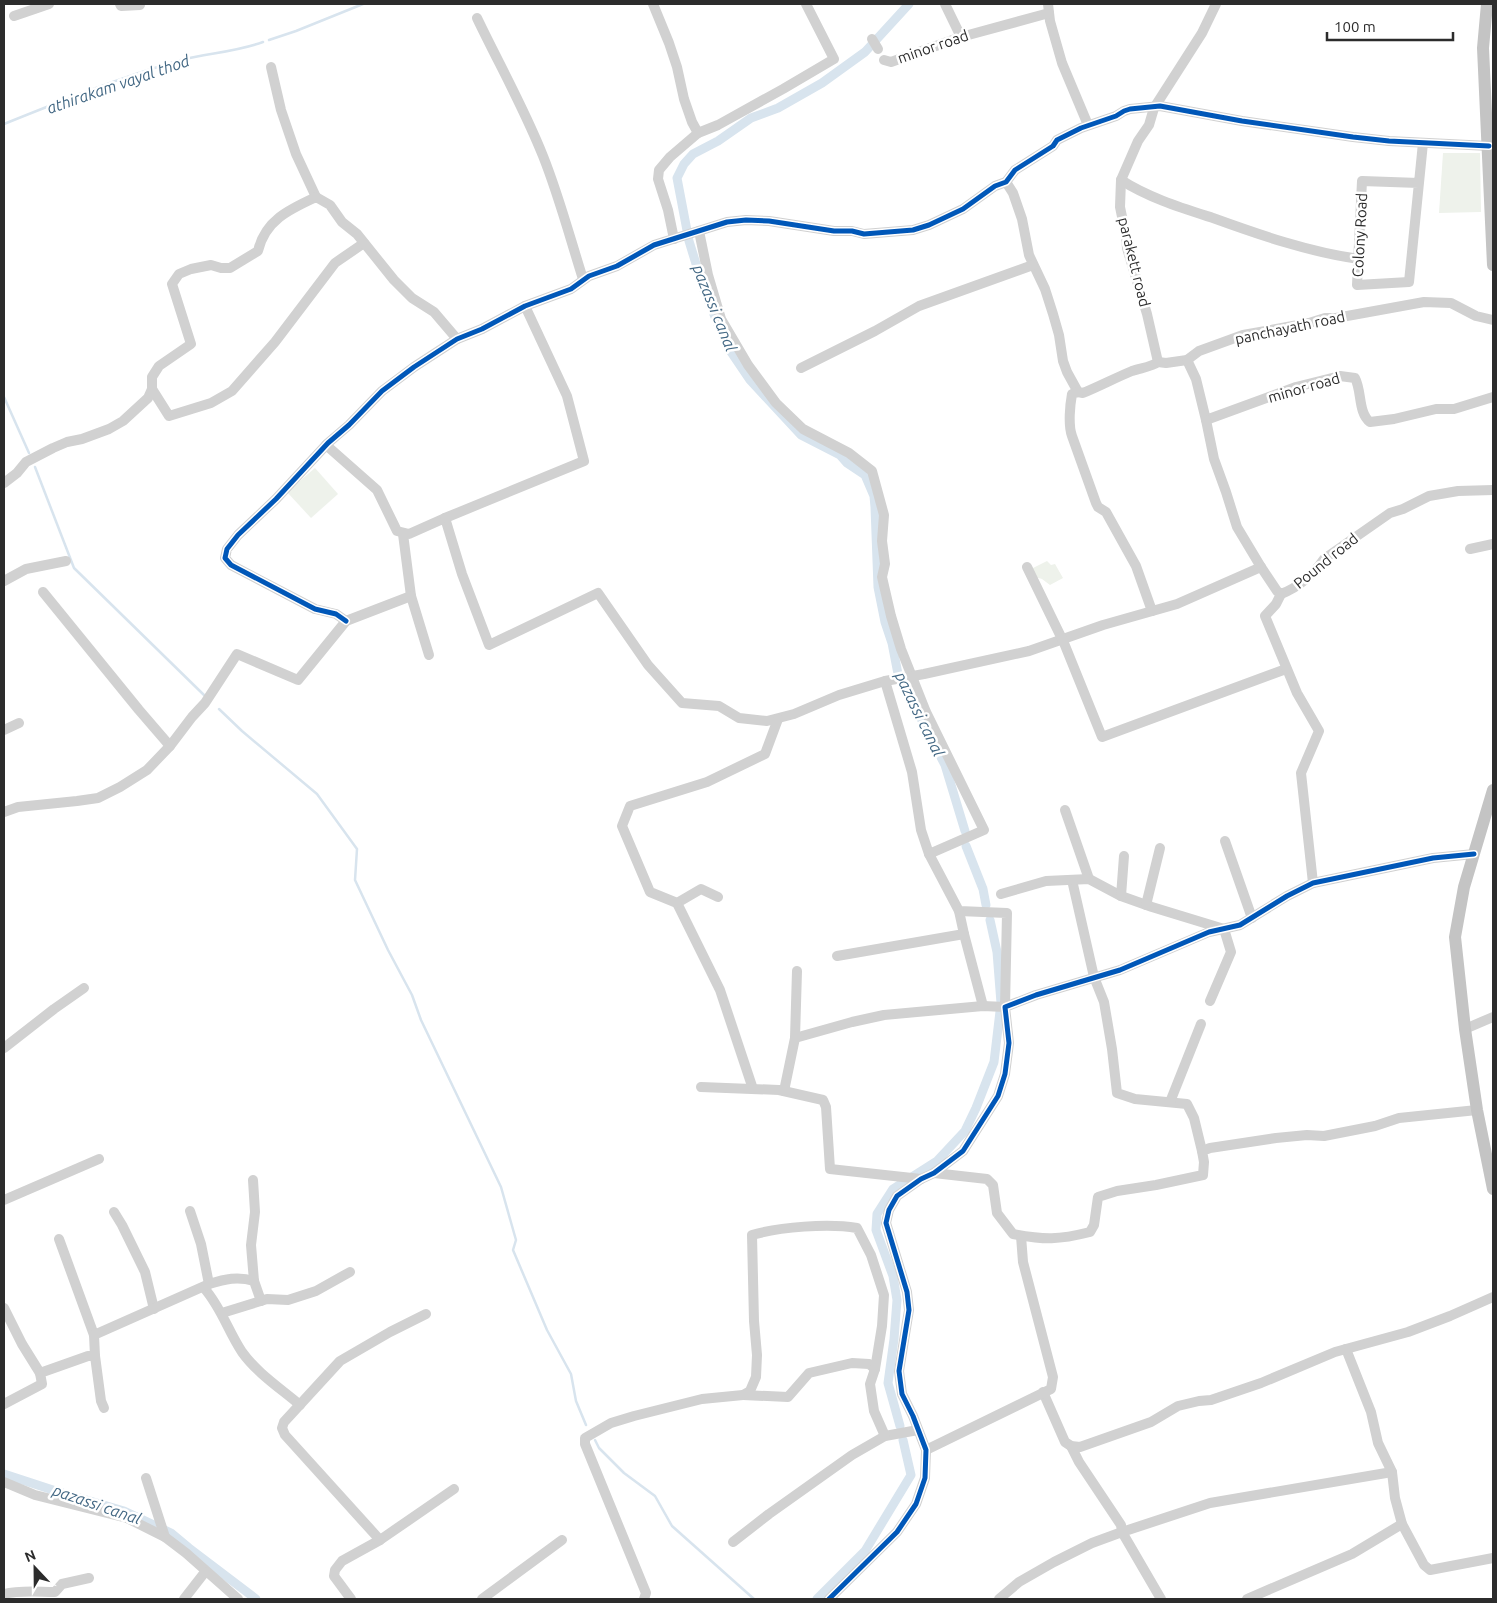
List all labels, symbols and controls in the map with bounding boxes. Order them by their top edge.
scale bar [1327,10,1453,42]
text: 100 m [1334,18,1376,35]
street label: minor road [895,26,971,67]
water label: athirakam vayal thod [44,51,193,117]
street label: Colony Road [1349,192,1370,278]
street label: parakett road [1115,215,1154,308]
water label: pazassi canal [689,261,741,355]
street label: panchayath road [1233,308,1346,347]
street label: minor road [1266,369,1342,406]
street label: Pound road [1290,530,1361,592]
water label: pazassi canal [891,668,949,760]
water label: pazassi canal [50,1480,144,1528]
north arrow [10,1543,60,1593]
text: N [22,1547,38,1565]

